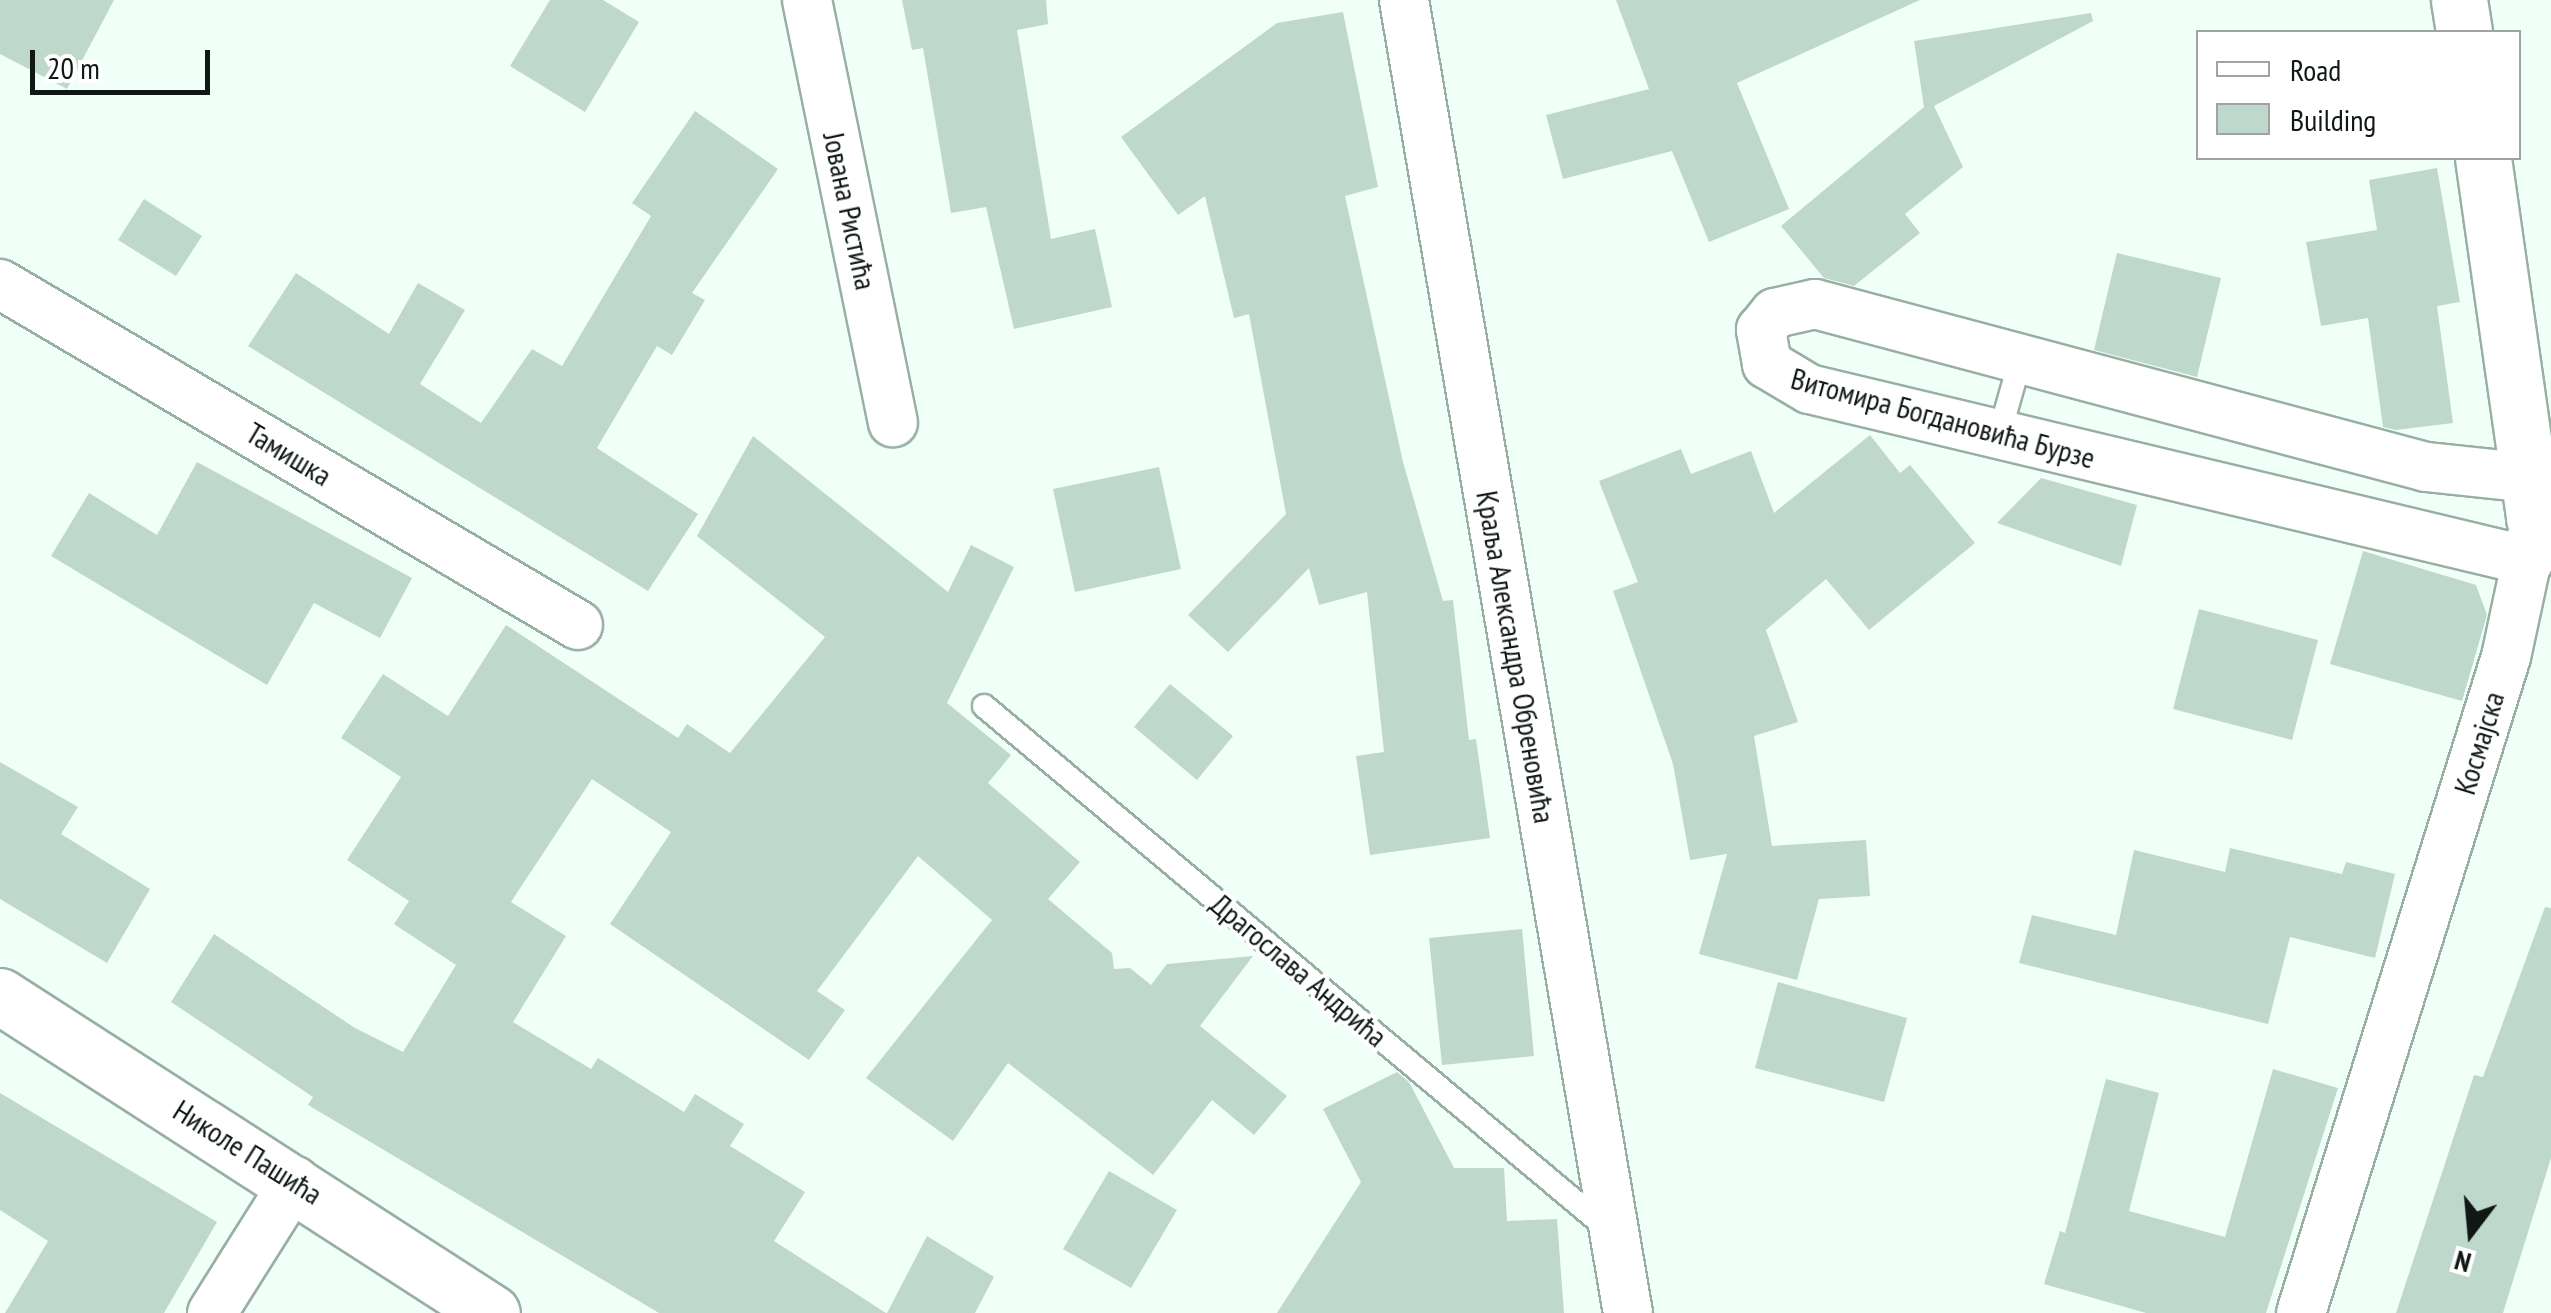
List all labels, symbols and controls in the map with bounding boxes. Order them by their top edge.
scale bar [35,30,215,92]
legend [2196,30,2521,160]
text: 20 m [47,48,100,87]
text: Road [2290,50,2341,89]
text: Building [2290,100,2376,139]
street label: Јована Ристића [816,129,884,293]
street label: Витомира Богдановића Бурзе [1787,360,2099,476]
street label: Тамишка [240,415,338,493]
street label: Краља Александра Обреновића [1469,488,1563,826]
street label: Космајска [2446,687,2512,799]
street label: Драгослава Андрића [1203,886,1395,1054]
street label: Николе Пашића [167,1092,329,1212]
north arrow [2421,1183,2521,1283]
text: N [2450,1242,2475,1282]

